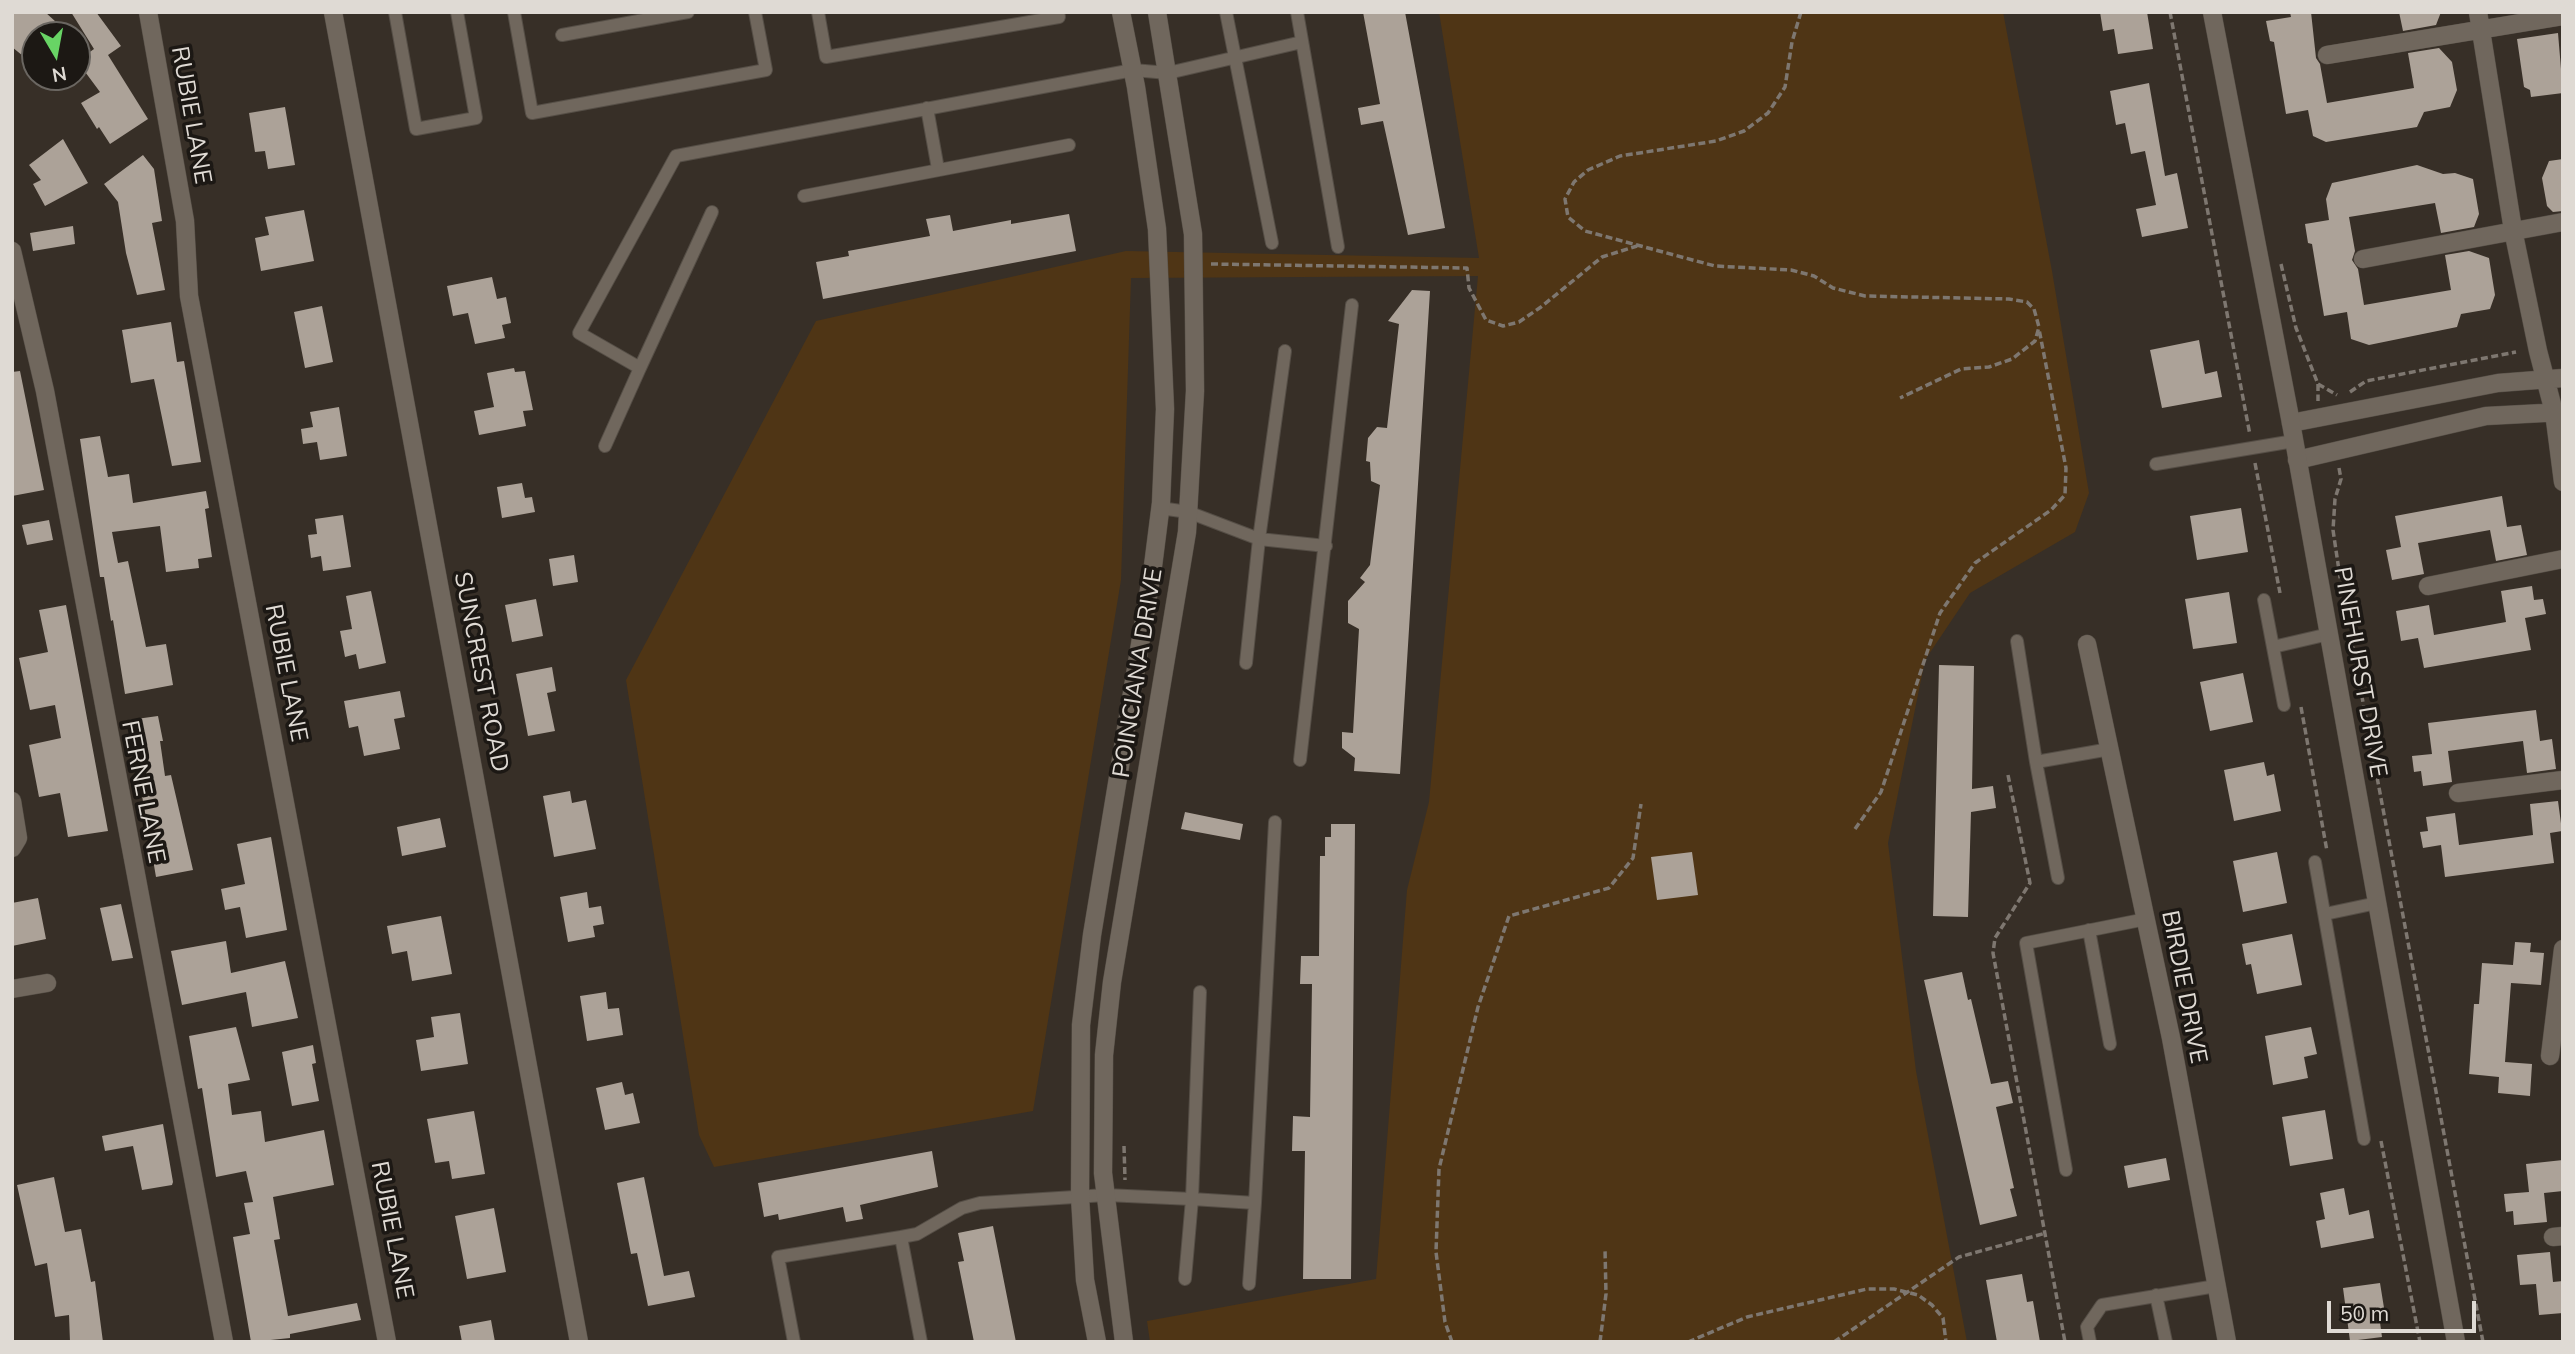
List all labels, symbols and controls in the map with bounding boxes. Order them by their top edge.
north arrow [21,21,91,91]
street label: RUBIE LANE [165,44,217,186]
text: N [50,62,68,88]
street label: PINEHURST DRIVE [2327,564,2393,780]
street label: POINCIANA DRIVE [1107,566,1169,780]
street label: SUNCREST ROAD [448,570,514,774]
street label: RUBIE LANE [259,602,313,744]
street label: FERNE LANE [115,718,171,866]
street label: BIRDIE DRIVE [2155,908,2213,1066]
street label: RUBIE LANE [365,1159,419,1301]
scale bar [2330,1288,2479,1332]
text: 50 m [2340,1300,2389,1326]

